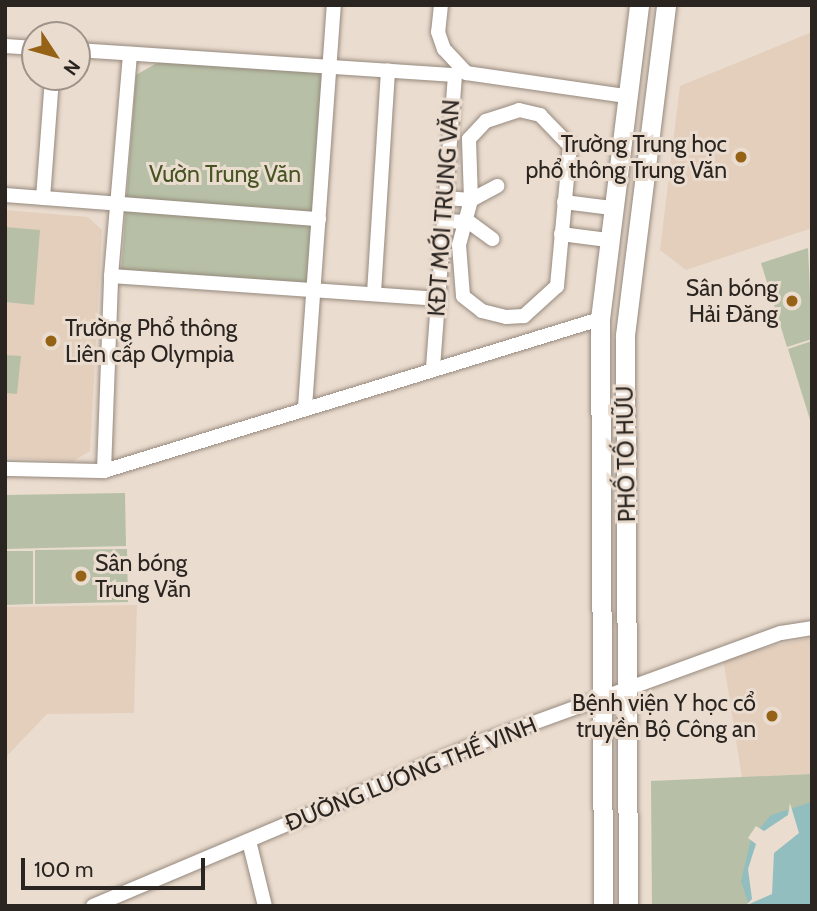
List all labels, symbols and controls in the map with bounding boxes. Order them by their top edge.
north arrow [21,21,91,91]
text: N [59,55,85,80]
street label: KĐT MỚI TRUNG VĂN [423,99,465,317]
place label: Trường Trung học phổ thông Trung Văn [525,130,727,184]
marker: Trường Trung học phổ thông Trung Văn [733,149,749,165]
park label: Vườn Trung Văn [149,160,301,188]
place label: Sân bóng Hải Đăng [686,274,778,328]
marker: Sân bóng Hải Đăng [784,293,800,309]
place label: Trường Phổ thông Liên cấp Olympia [65,314,237,368]
marker: Trường Phổ thông Liên cấp Olympia [43,333,59,349]
street label: PHỐ TỐ HỮU [611,386,641,522]
place label: Sân bóng Trung Văn [95,549,191,603]
marker: Sân bóng Trung Văn [73,568,89,584]
place label: Bệnh viện Y học cổ truyền Bộ Công an [572,689,756,743]
marker: Bệnh viện Y học cổ truyền Bộ Công an [762,706,782,726]
street label: ĐƯỜNG LƯƠNG THẾ VINH [281,711,541,837]
scale bar [24,844,208,888]
text: 100 m [34,857,93,882]

